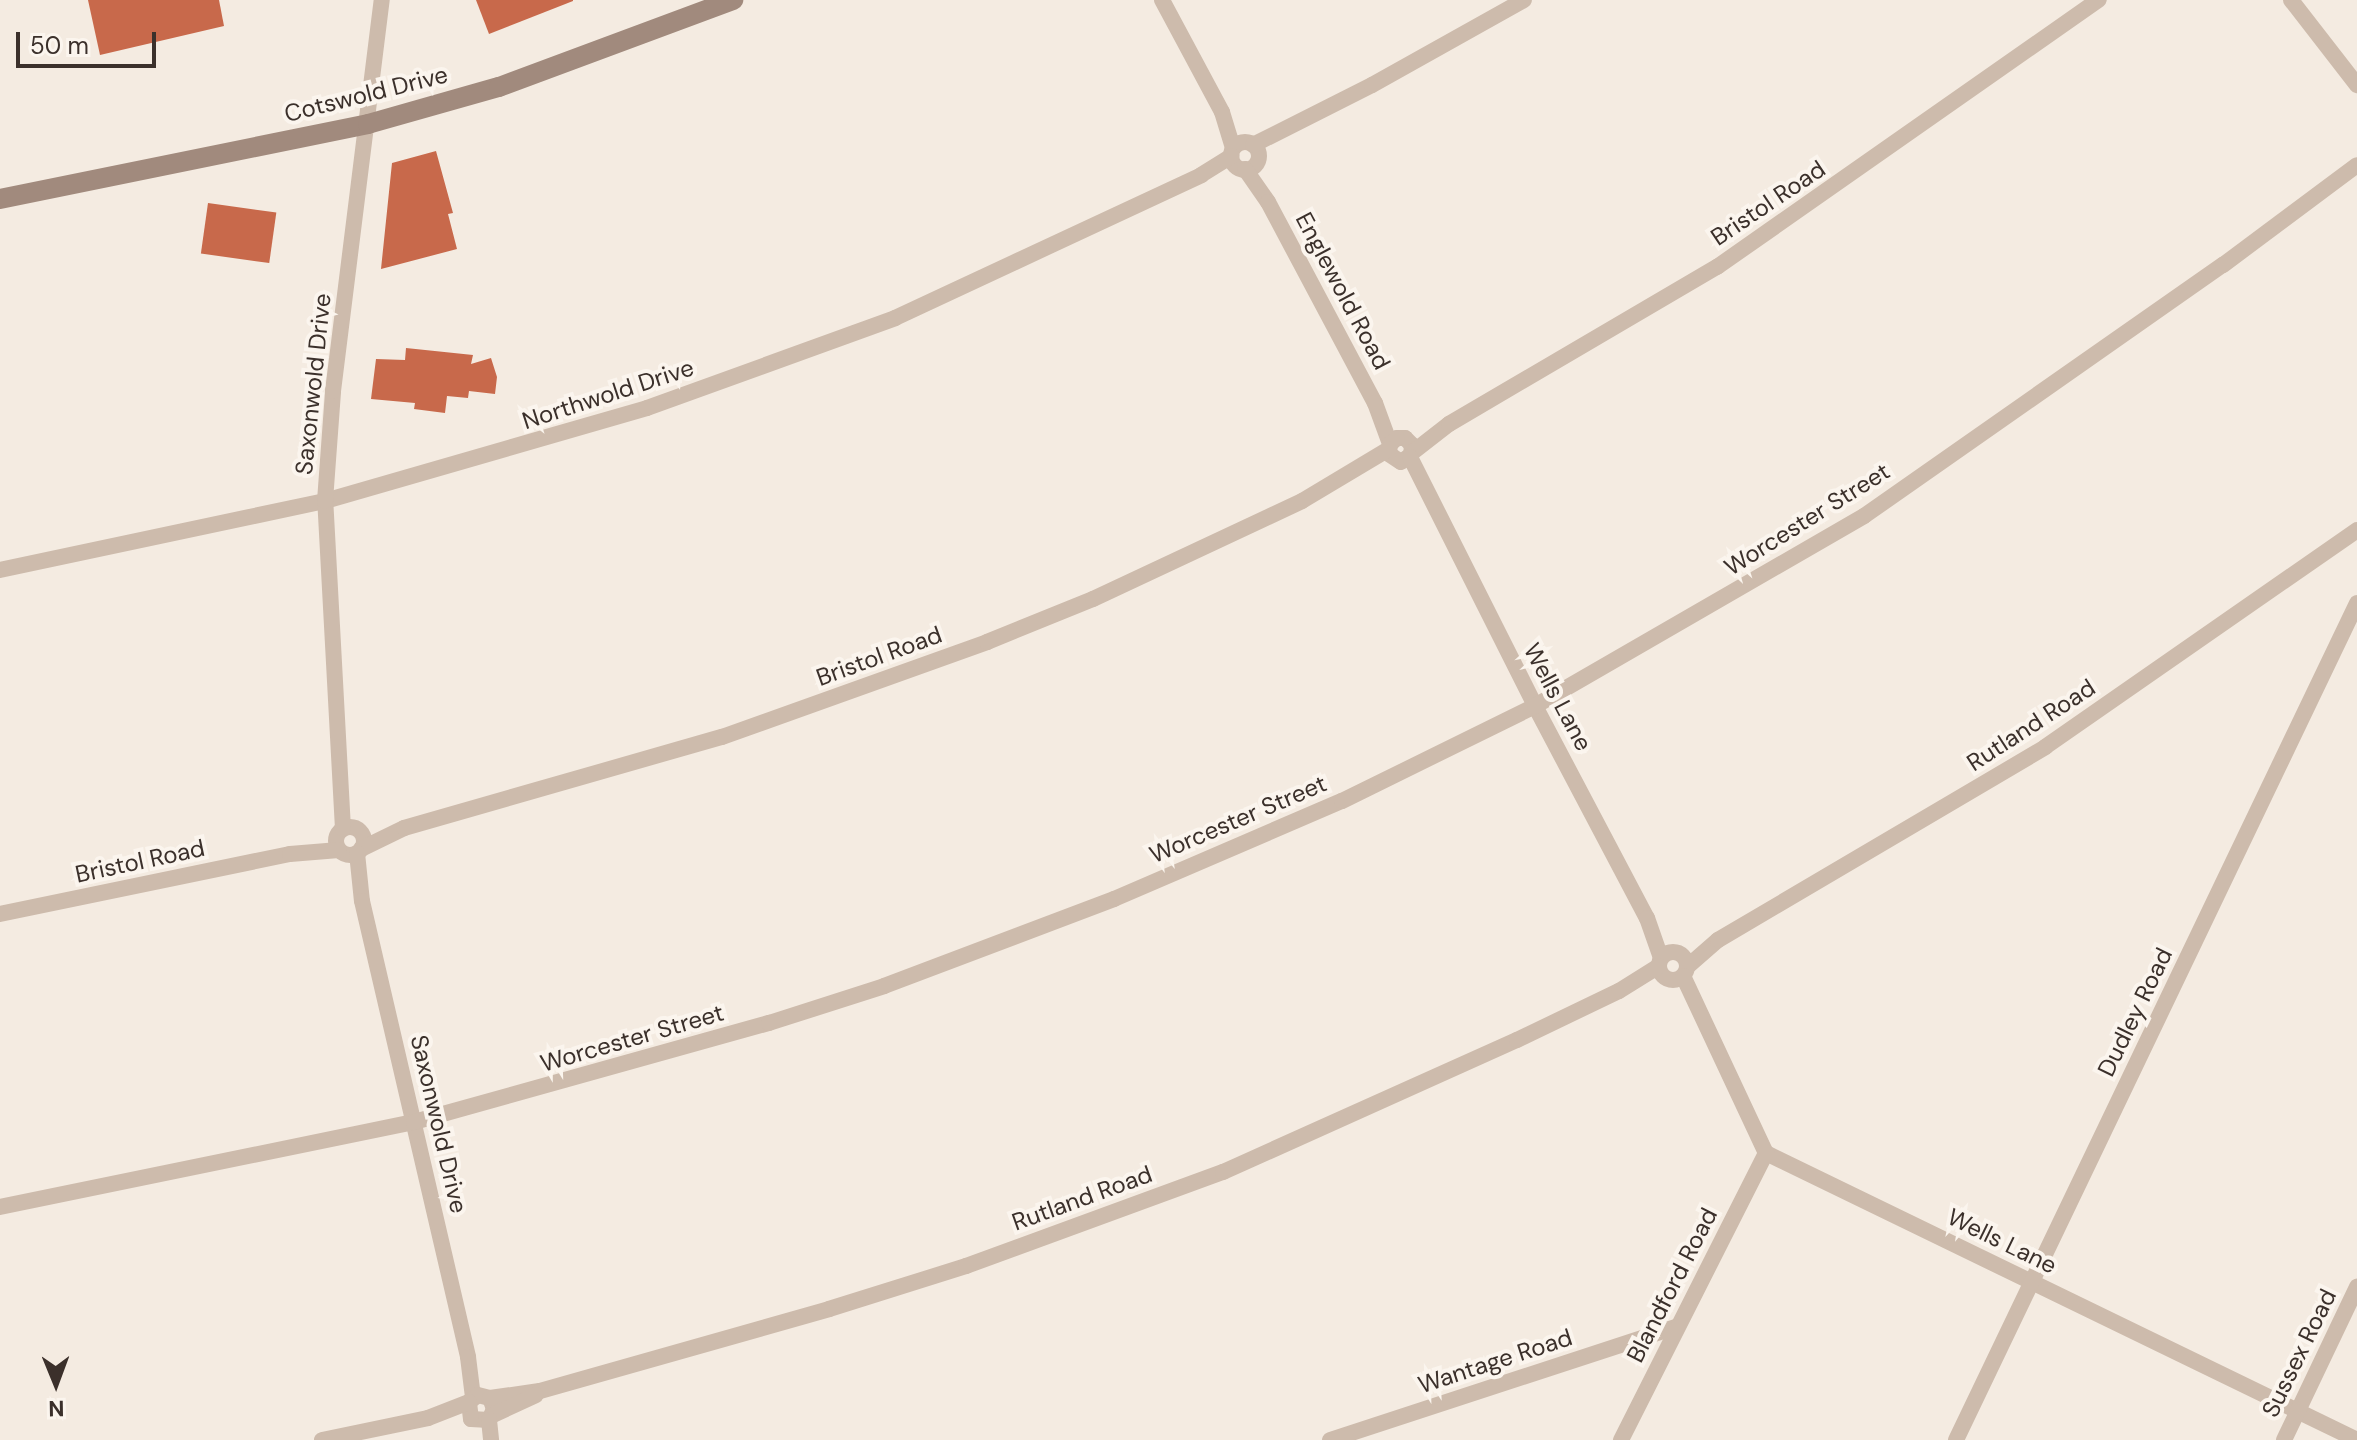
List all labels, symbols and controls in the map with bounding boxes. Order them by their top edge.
scale bar [20,16,160,66]
text: 50 m [30,30,89,61]
street label: Cotswold Drive [281,60,451,128]
street label: Bristol Road [1705,154,1831,252]
street label: Englewold Road [1289,207,1397,375]
street label: Saxonwold Drive [289,292,337,476]
street label: Northwold Drive [519,353,697,435]
street label: Worcester Street [1719,457,1895,581]
street label: Bristol Road [812,620,946,692]
street label: Wells Lane [1518,638,1598,756]
street label: Rutland Road [1962,673,2100,777]
street label: Worcester Street [1145,769,1331,869]
street label: Bristol Road [73,833,207,889]
street label: Dudley Road [2091,943,2179,1081]
street label: Worcester Street [537,998,727,1078]
street label: Saxonwold Drive [404,1032,474,1216]
street label: Rutland Road [1008,1159,1156,1237]
street label: Wells Lane [1943,1202,2061,1280]
street label: Blandford Road [1621,1203,1723,1367]
street label: Sussex Road [2256,1284,2342,1422]
street label: Wantage Road [1414,1323,1576,1399]
north arrow [16,1344,96,1424]
text: N [48,1394,65,1423]

